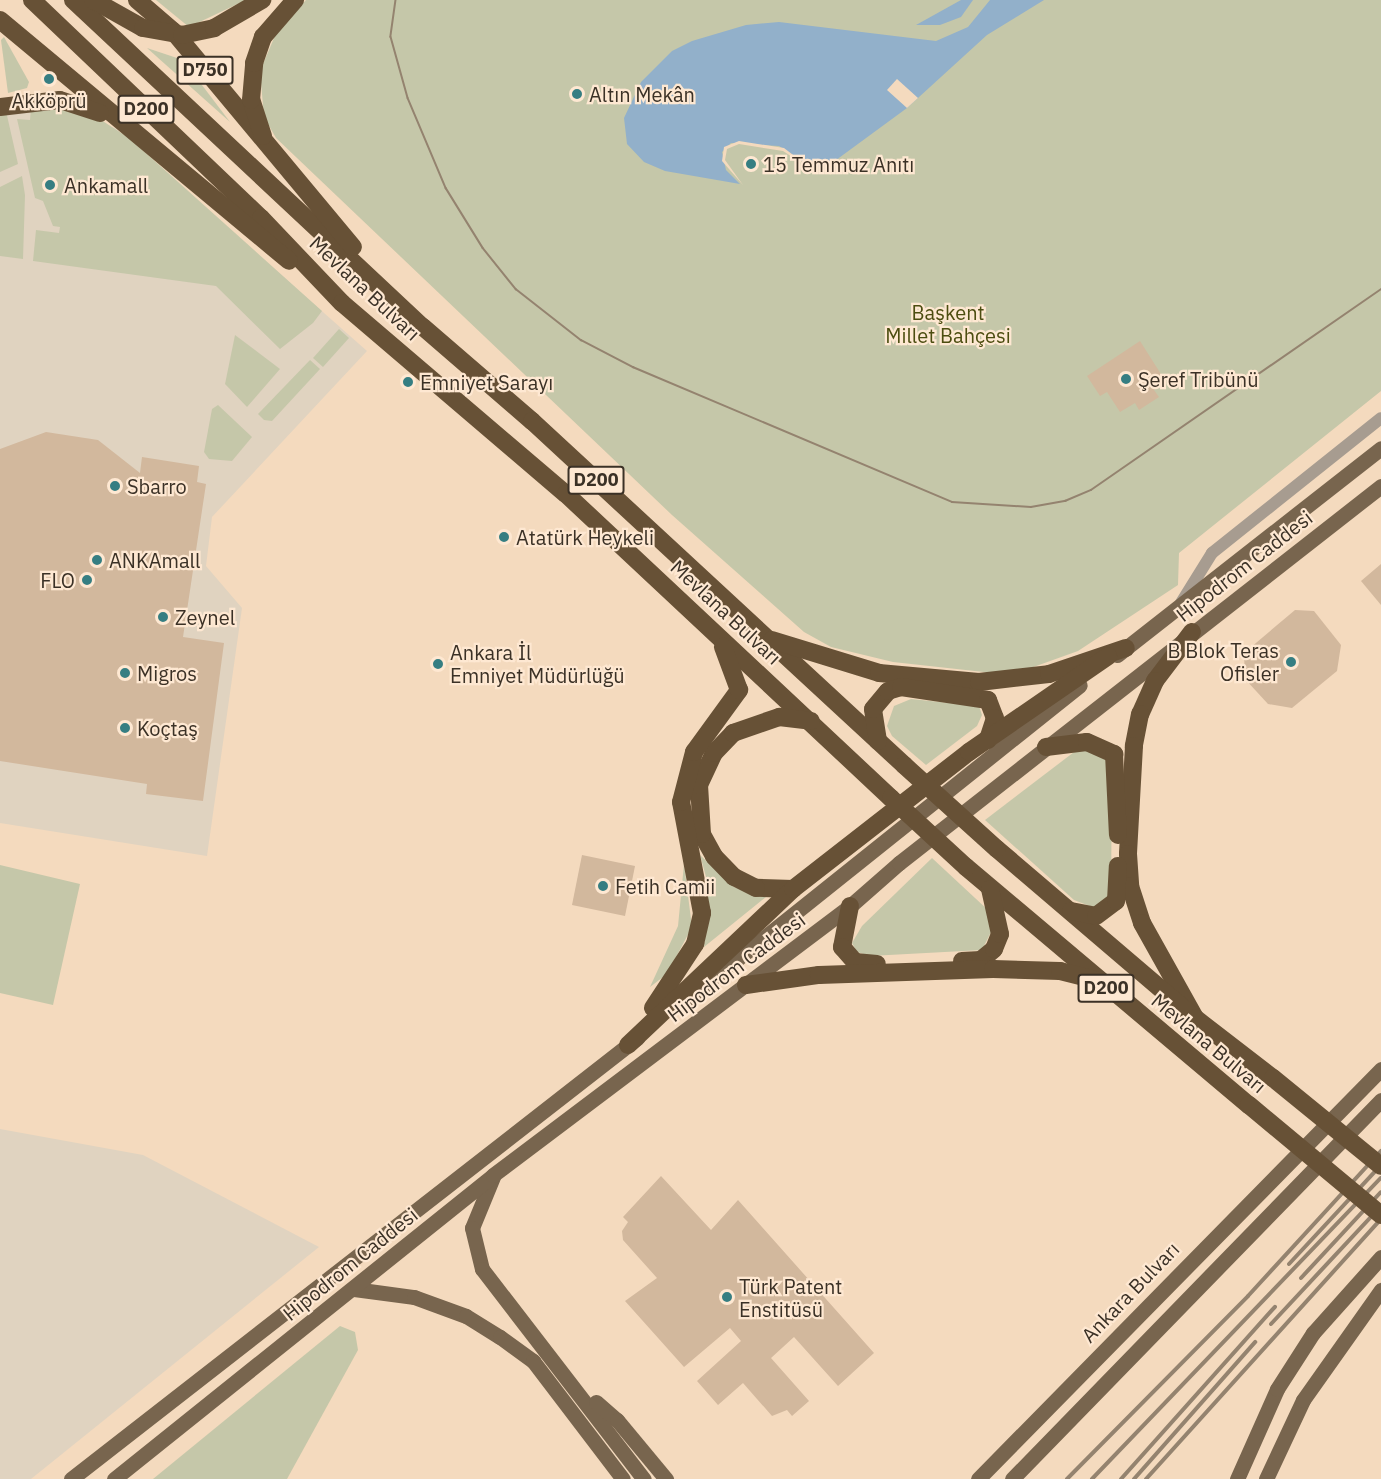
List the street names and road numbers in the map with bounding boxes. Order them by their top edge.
road number: D750 [176,55,234,85]
road number: D200 [118,94,174,124]
street label: Mevlana Bulvarı [305,231,425,345]
road number: D200 [568,465,624,495]
street label: Hipodrom Caddesi [1171,505,1317,627]
street label: Mevlana Bulvarı [666,555,786,669]
street label: Hipodrom Caddesi [662,907,810,1027]
road number: D200 [1078,973,1134,1003]
street label: Mevlana Bulvarı [1147,988,1271,1098]
street label: Hipodrom Caddesi [278,1202,422,1326]
street label: Ankara Bulvarı [1076,1237,1184,1347]

